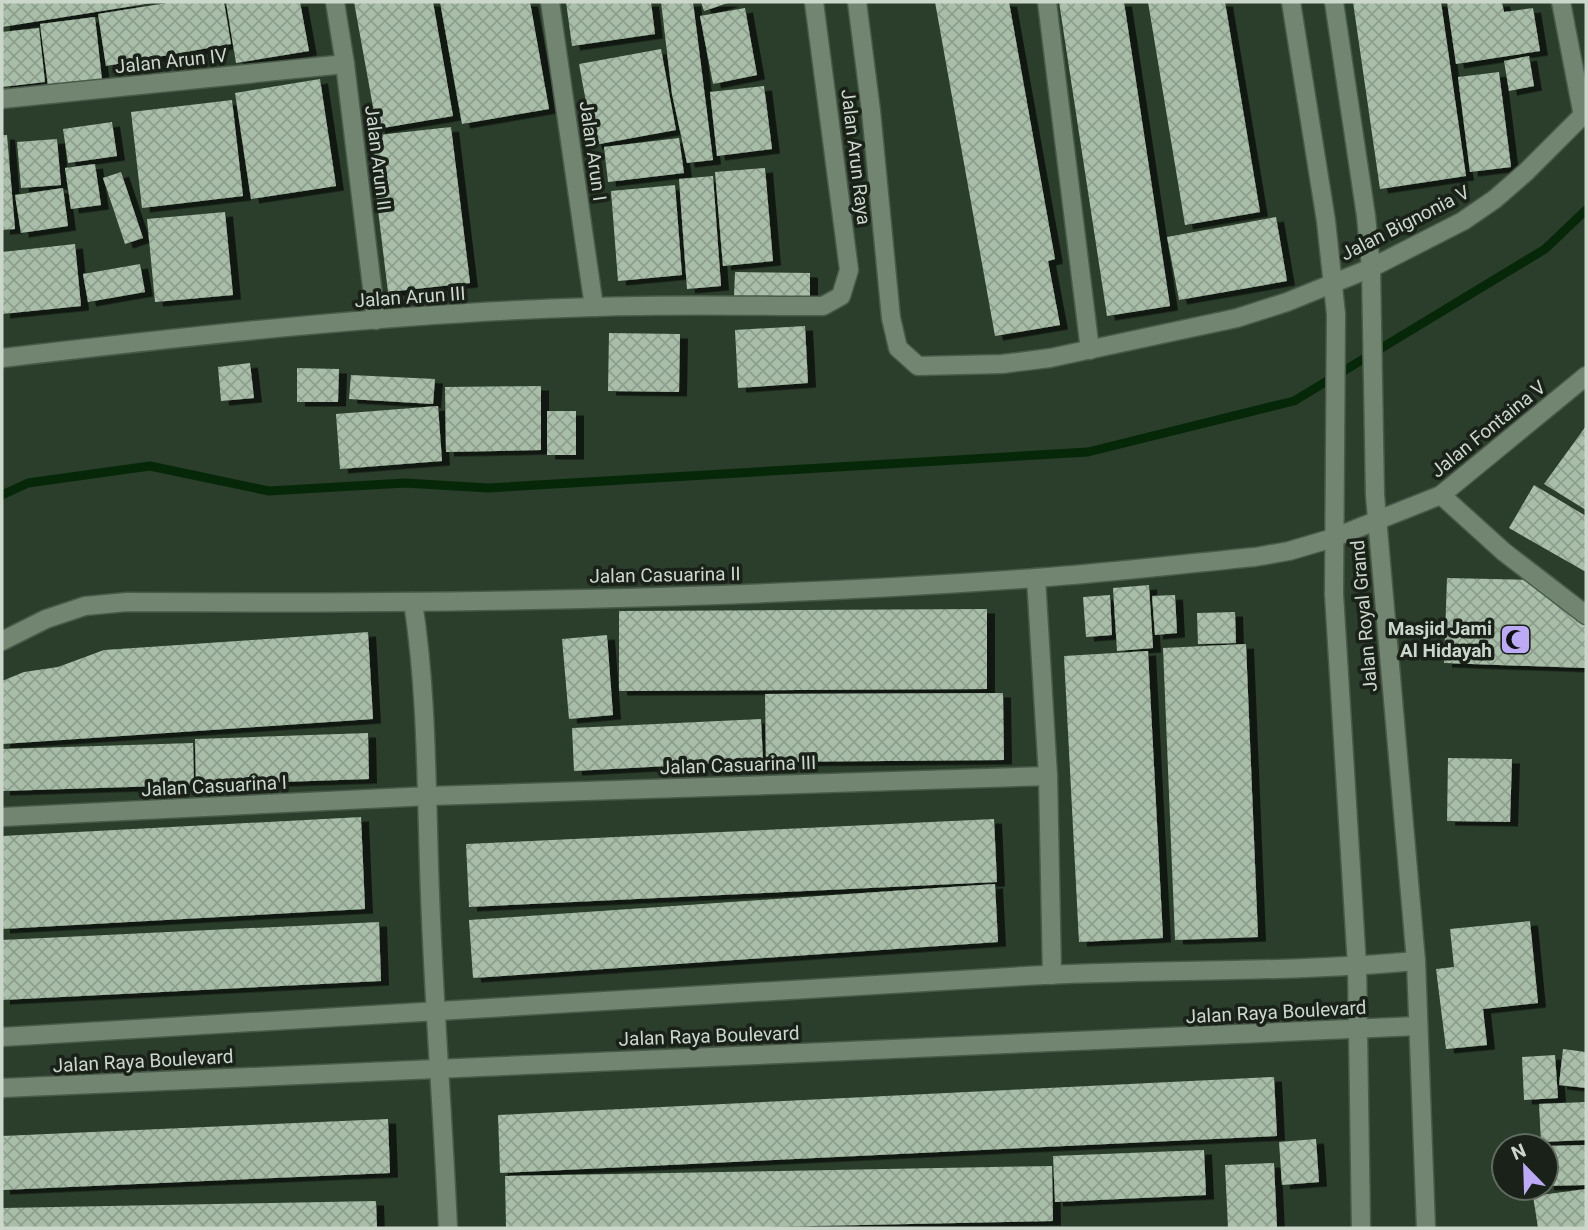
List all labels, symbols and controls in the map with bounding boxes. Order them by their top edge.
street label: Jalan Arun IV [114,44,228,78]
street label: Jalan Arun Raya [836,88,876,226]
street label: Jalan Arun I [575,100,611,202]
street label: Jalan Arun II [360,104,396,212]
street label: Jalan Bignonia V [1337,181,1473,265]
street label: Jalan Arun III [354,282,466,312]
street label: Jalan Fontaina V [1426,376,1550,482]
street label: Jalan Royal Grand [1346,539,1382,693]
street label: Jalan Casuarina II [589,562,741,588]
place label: Masjid Jami Al Hidayah [1388,617,1492,662]
mosque icon: Masjid Jami Al Hidayah [1498,622,1532,656]
street label: Jalan Casuarina III [659,751,817,779]
street label: Jalan Casuarina I [140,771,288,801]
street label: Jalan Raya Boulevard [1185,996,1367,1028]
street label: Jalan Raya Boulevard [618,1021,800,1051]
street label: Jalan Raya Boulevard [52,1045,234,1077]
north arrow [1490,1132,1560,1202]
text: N [1508,1139,1529,1165]

